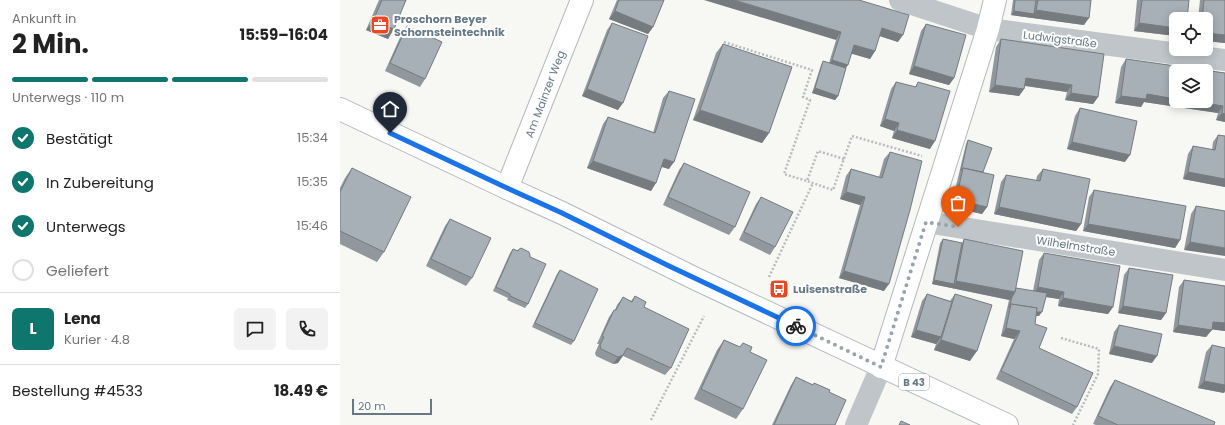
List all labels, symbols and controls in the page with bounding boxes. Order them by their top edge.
text: Ankunft in [12,9,76,28]
place label: Proschorn Beyer Schornsteintechnik [394,11,505,40]
map controls [1169,12,1213,108]
button: locate [1169,12,1213,56]
office icon: Proschorn Beyer Schornsteintechnik [369,14,391,36]
text: 15:59–16:04 [240,24,328,45]
text: 2 Min. [12,26,89,62]
street label: Ludwigstraße [1022,27,1098,51]
street label: Am Mainzer Weg [521,48,569,140]
button: layers [1169,64,1213,108]
text: Unterwegs · 110 m [12,88,124,107]
pin [373,92,407,133]
icon: home [379,98,401,120]
icon: check [12,127,34,149]
text: Bestätigt [46,128,113,149]
text: 15:34 [297,128,328,147]
icon: check [12,171,34,193]
text: In Zubereitung [46,172,154,193]
text: 15:35 [297,172,328,191]
pin [941,186,975,227]
icon: bag [947,192,969,214]
icon: check [12,215,34,237]
text: Unterwegs [46,216,126,237]
text: 15:46 [296,216,328,235]
street label: Wilhelmstraße [1035,232,1117,260]
text: Geliefert [46,260,109,281]
bus stop icon: Luisenstraße [768,278,790,300]
place label: Luisenstraße [793,281,867,297]
courier [776,306,816,346]
text: Lena [64,308,101,329]
button: chat [234,308,276,350]
button: phone [286,308,328,350]
icon: bike [785,315,807,337]
text: L [29,318,37,339]
text: Kurier · 4.8 [64,330,130,349]
road number: B 43 [899,374,929,390]
text: Bestellung #4533 [12,380,143,401]
text: 18.49 € [274,380,328,401]
scale bar [352,397,432,416]
text: 20 m [358,398,386,414]

